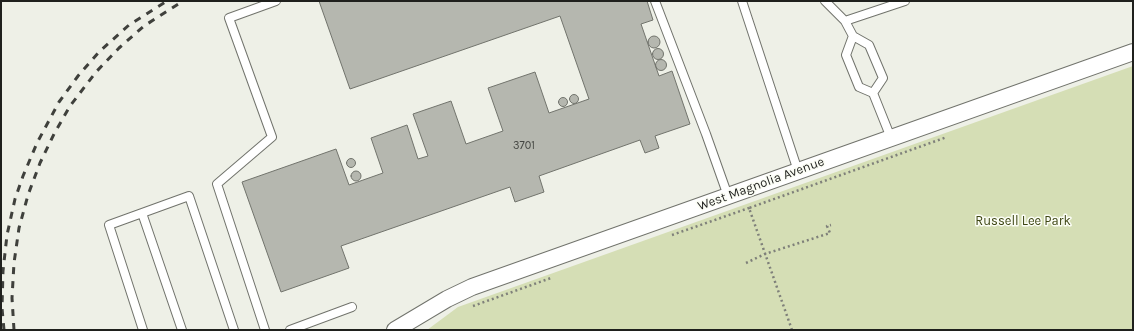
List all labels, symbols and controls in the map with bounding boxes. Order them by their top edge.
house number: 3701 [513,139,535,153]
street label: West Magnolia Avenue [696,154,826,214]
park label: Russell Lee Park [975,213,1071,229]

